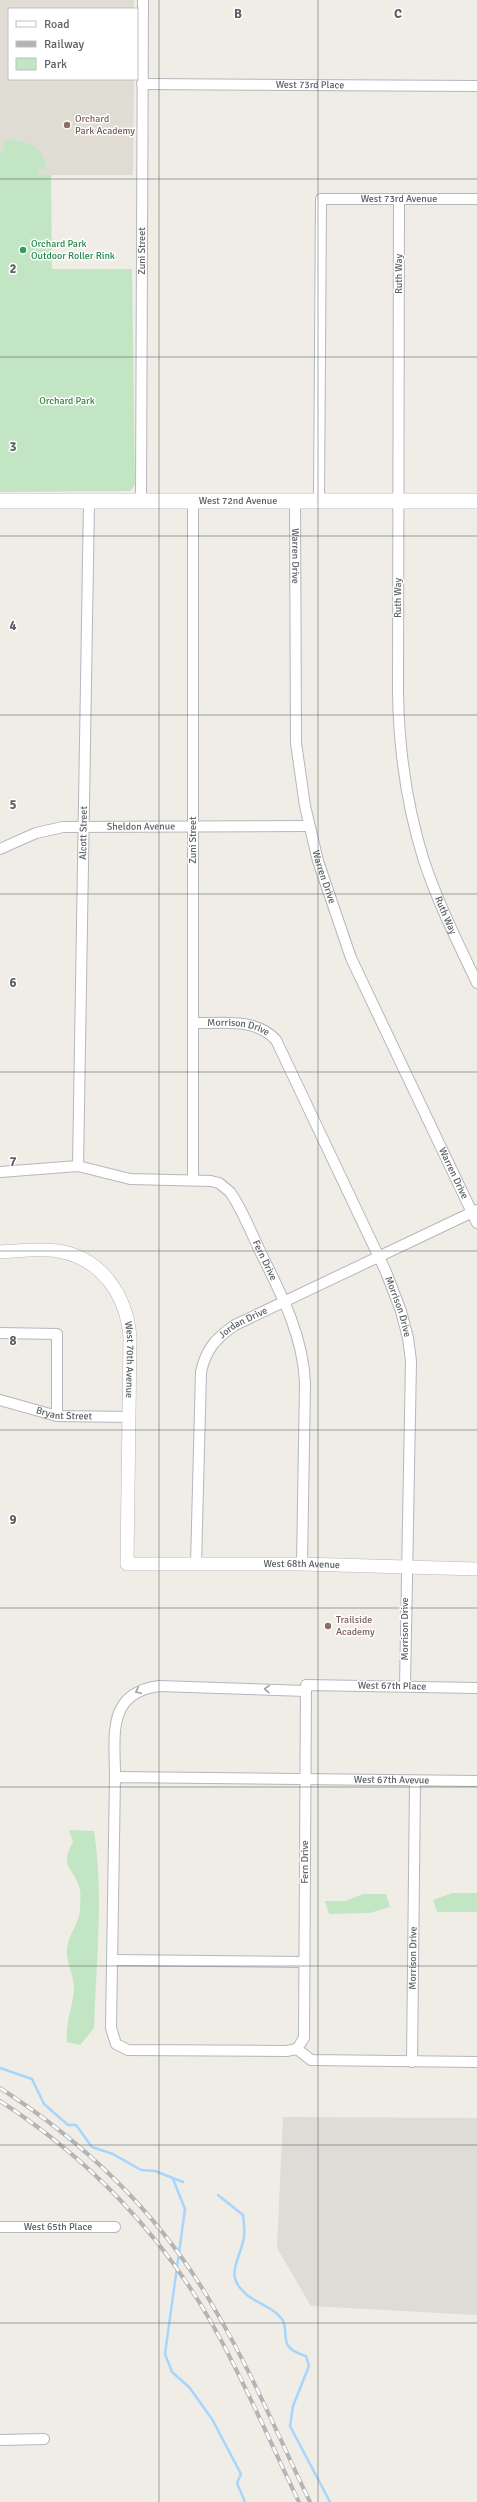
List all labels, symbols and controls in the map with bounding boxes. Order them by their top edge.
text: B [234,6,242,22]
text: C [394,6,402,22]
legend [8,8,138,80]
text: Road [44,17,70,32]
text: Railway [44,37,84,52]
text: Park [44,57,67,72]
street label: West 73rd Place [276,79,344,91]
place label: Orchard Park Academy [75,113,135,137]
marker: Orchard Park Academy [62,120,72,130]
street label: West 73rd Avenue [361,193,437,205]
street label: Zuni Street [136,227,148,275]
place label: Orchard Park Outdoor Roller Rink [31,238,115,262]
marker: Orchard Park Outdoor Roller Rink [18,245,28,255]
street label: Ruth Way [393,254,405,294]
text: 2 [9,261,17,277]
park label: Orchard Park [39,395,95,407]
text: 3 [9,439,17,455]
street label: West 72nd Avenue [199,495,277,507]
street label: Warren Drive [289,528,301,584]
street label: Ruth Way [392,578,404,618]
text: 4 [9,618,17,634]
text: 5 [9,797,17,813]
street label: Alcott Street [77,805,90,860]
street label: Zuni Street [187,816,199,864]
street label: Sheldon Avenue [107,821,175,833]
street label: Warren Drive [310,849,338,905]
street label: Ruth Way [432,895,459,937]
text: 6 [9,975,17,991]
street label: Morrison Drive [207,1017,272,1038]
street label: Warren Drive [436,1146,471,1201]
text: 7 [9,1154,17,1170]
street label: Fern Drive [250,1238,280,1283]
street label: Morrison Drive [382,1275,413,1338]
street label: Jordan Drive [216,1305,269,1341]
street label: West 70th Avenue [122,1321,136,1398]
text: 8 [9,1333,17,1349]
street label: Bryant Street [35,1404,93,1422]
text: 9 [9,1512,17,1528]
street label: West 68th Avenue [263,1558,340,1571]
street label: Morrison Drive [399,1597,411,1661]
place label: Trailside Academy [336,1614,375,1638]
marker: Trailside Academy [323,1621,333,1631]
street label: West 67th Place [358,1679,426,1693]
one-way arrow [264,1685,270,1694]
one-way arrow [135,1686,142,1694]
street label: West 67th Avevue [354,1774,429,1786]
street label: Fern Drive [299,1840,311,1884]
street label: Morrison Drive [407,1926,419,1990]
street label: West 65th Place [24,2221,92,2233]

